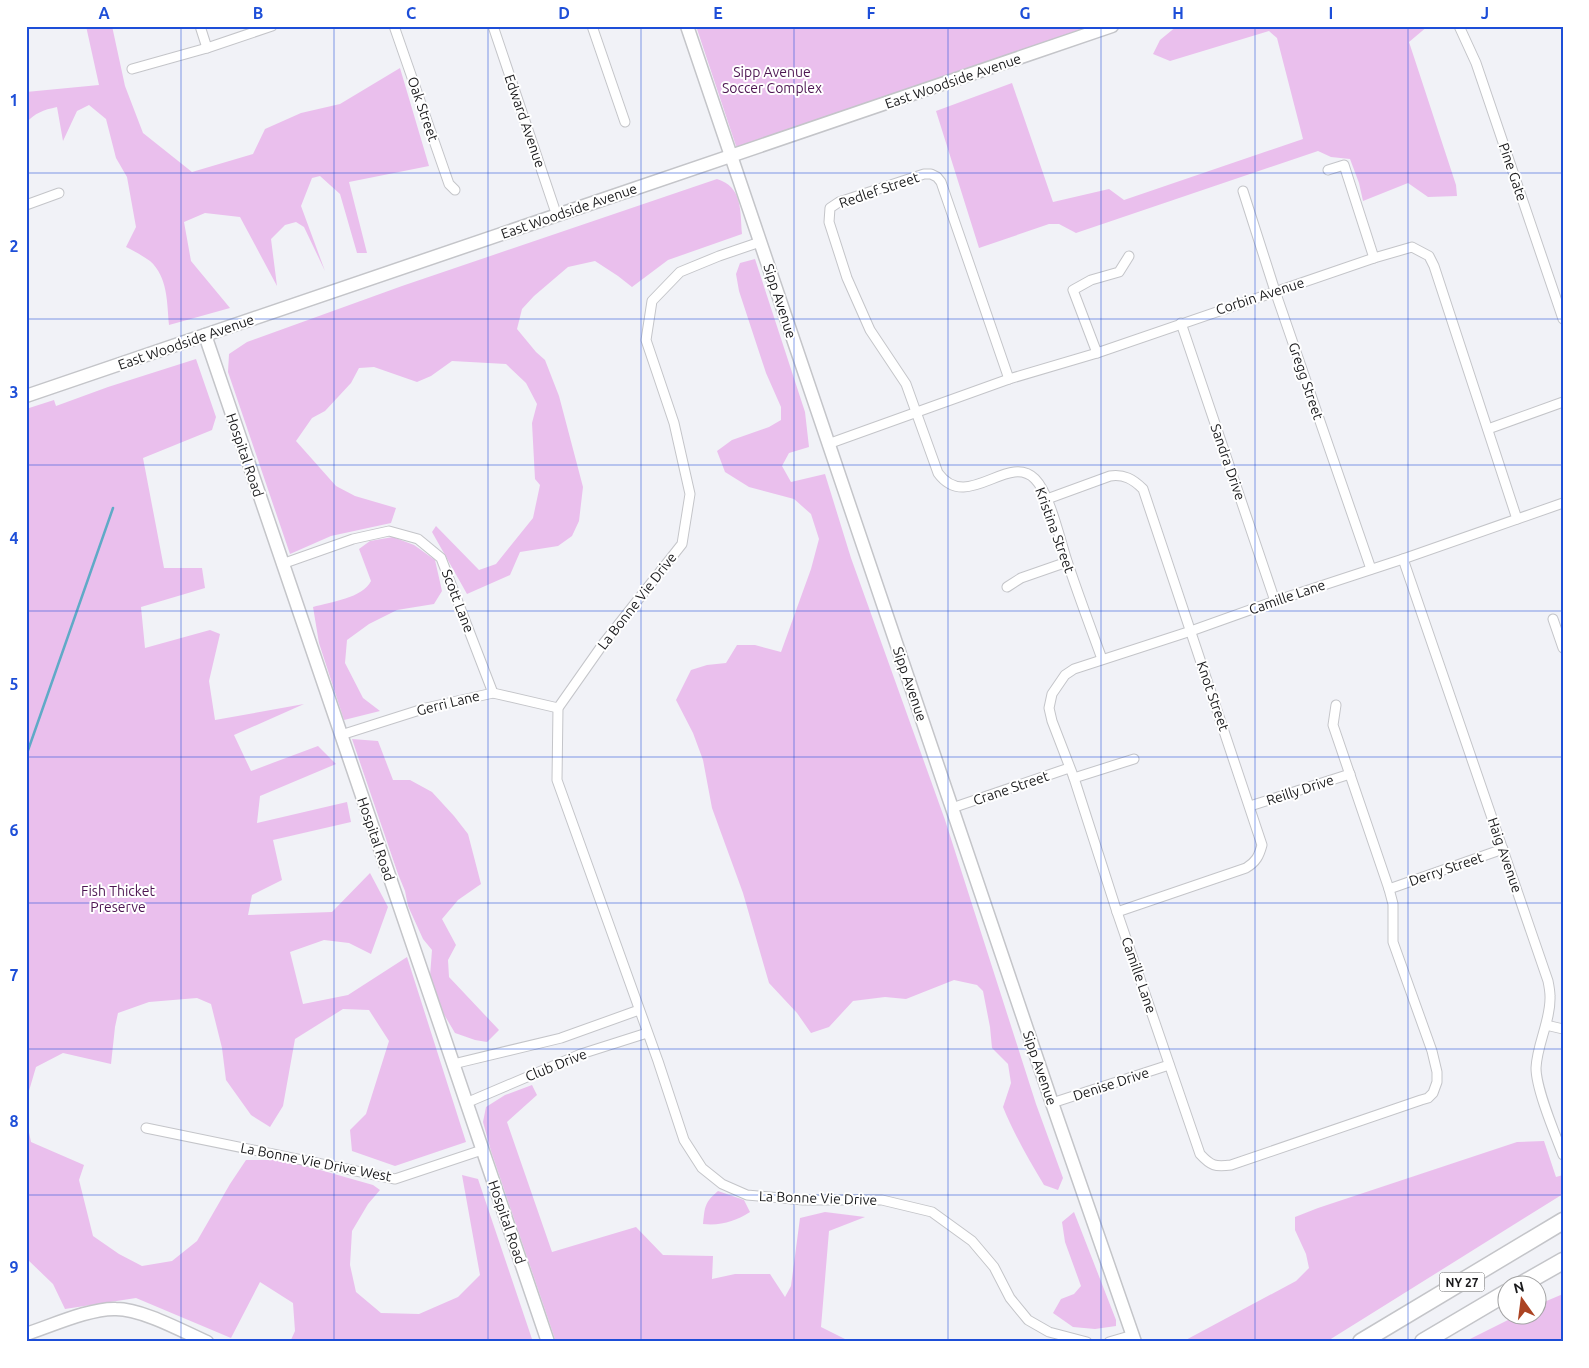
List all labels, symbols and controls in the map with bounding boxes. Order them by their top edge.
text: A [98,4,110,22]
text: B [253,4,263,22]
text: C [406,4,416,22]
text: D [558,4,570,22]
text: E [713,4,723,22]
text: F [867,4,876,22]
text: G [1019,4,1031,22]
text: H [1172,4,1184,22]
text: I [1329,4,1333,22]
text: J [1481,4,1489,22]
street label: East Woodside Avenue [883,50,1023,112]
park label: Sipp Avenue Soccer Complex [722,64,822,96]
street label: Edward Avenue [502,72,548,170]
street label: Oak Street [404,75,442,144]
text: 1 [9,91,19,109]
street label: Pine Gate [1496,141,1530,203]
street label: Redlef Street [837,169,922,211]
street label: East Woodside Avenue [499,180,639,242]
text: 2 [9,237,19,255]
street label: Sipp Avenue [760,262,800,340]
street label: Corbin Avenue [1214,274,1306,318]
street label: East Woodside Avenue [116,311,256,373]
street label: Gregg Street [1285,340,1327,422]
text: 3 [9,383,19,401]
street label: Hospital Road [223,411,267,499]
street label: Sandra Drive [1207,422,1249,502]
street label: Kristina Street [1032,485,1078,575]
text: 4 [9,529,19,547]
street label: La Bonne Vie Drive [594,549,680,653]
street label: Scott Lane [439,567,477,635]
street label: Camille Lane [1247,576,1327,618]
street label: Sipp Avenue [890,645,930,723]
street label: Knot Street [1194,659,1233,733]
text: 5 [9,675,19,693]
street label: Gerri Lane [415,687,481,719]
street label: Crane Street [971,767,1051,808]
street label: Reilly Drive [1264,772,1336,808]
street label: Hospital Road [354,795,398,883]
street label: Haig Avenue [1485,815,1525,895]
text: 6 [9,821,19,839]
street label: Derry Street [1407,849,1486,889]
park label: Fish Thicket Preserve [81,883,155,915]
street label: Camille Lane [1118,935,1160,1015]
text: 7 [9,966,19,984]
street label: Sipp Avenue [1020,1029,1060,1107]
street label: Club Drive [523,1045,589,1085]
street label: Denise Drive [1071,1064,1151,1104]
text: 8 [9,1112,19,1130]
street label: La Bonne Vie Drive West [239,1139,393,1185]
street label: Hospital Road [485,1178,529,1266]
street label: La Bonne Vie Drive [759,1188,877,1208]
text: 9 [9,1258,19,1276]
road number: NY 27 [1440,1272,1484,1291]
north arrow [1496,1276,1546,1326]
text: N [1512,1278,1526,1296]

